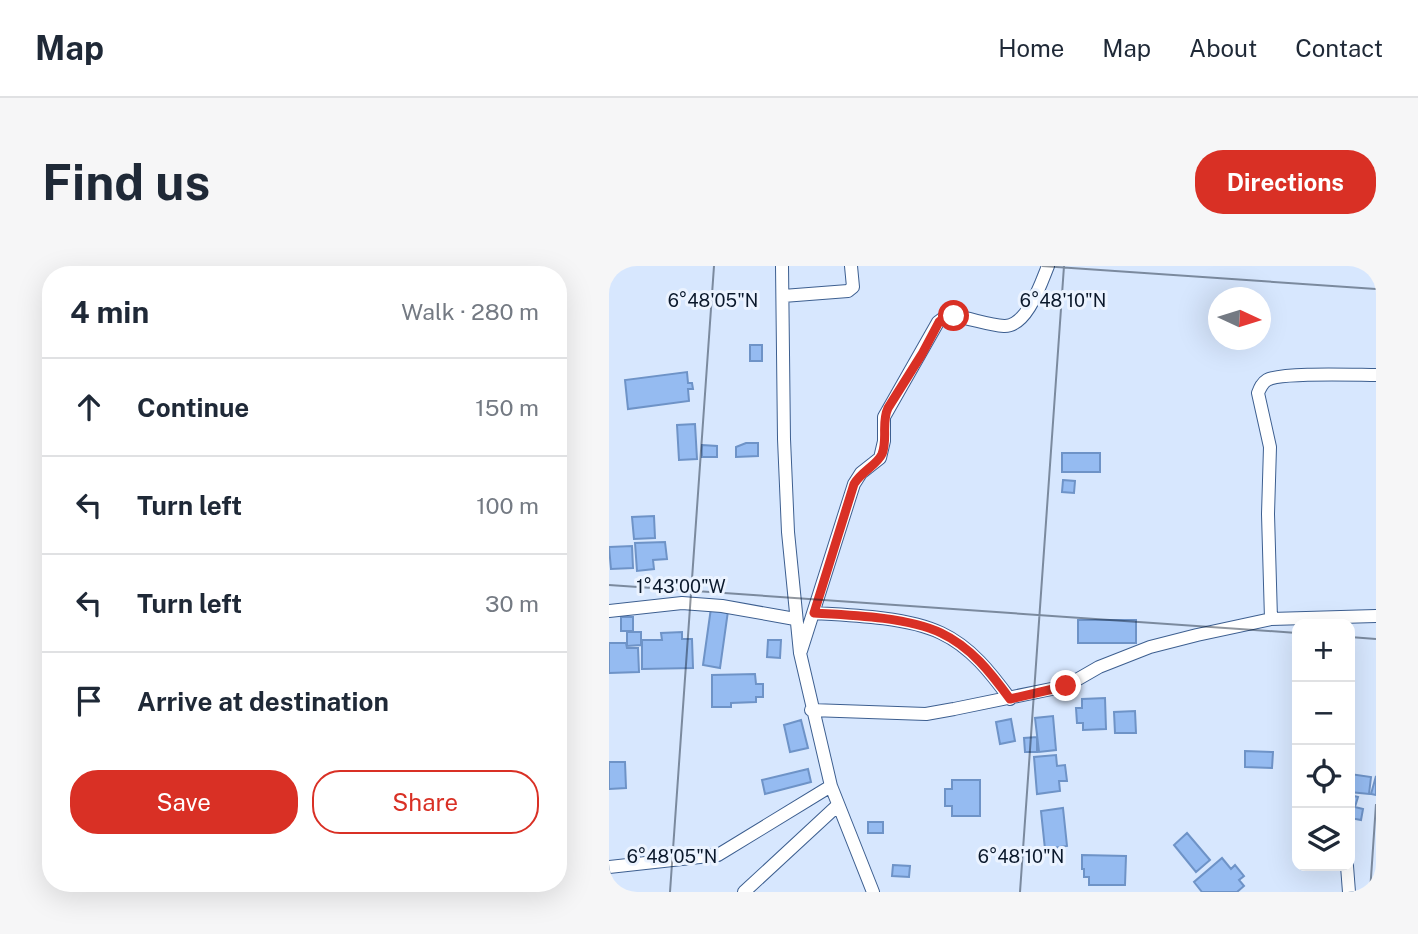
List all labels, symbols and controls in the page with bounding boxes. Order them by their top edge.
text: Map [35,29,104,67]
text: Home [998,34,1064,62]
text: Map [1102,34,1151,62]
text: About [1189,34,1257,62]
text: Contact [1295,34,1383,62]
button: Directions [1195,150,1376,214]
text: Find us [42,153,210,211]
north arrow [1208,287,1271,350]
text: 6°48'05"N [668,290,758,311]
text: 6°48'10"N [1020,290,1106,311]
text: 4 min [70,294,149,330]
text: Walk · 280 m [401,298,539,325]
route start [938,300,969,331]
icon: ahead [70,388,108,426]
text: Continue [137,392,249,423]
text: 150 m [475,394,539,421]
icon: left [70,486,108,524]
text: Turn left [137,490,242,521]
text: 100 m [476,492,539,519]
text: 1°43'00"W [636,576,726,597]
icon: left [70,584,108,622]
text: Turn left [137,588,242,619]
text: 30 m [485,590,539,617]
map controls [1292,619,1355,871]
button: + [1292,619,1355,682]
route end [1050,670,1081,701]
icon: arrive [70,682,108,720]
button: − [1292,682,1355,745]
text: Arrive at destination [137,686,389,717]
button: locate [1292,745,1355,808]
button: Save [70,770,298,834]
button: Share [312,770,539,834]
button: layers [1292,808,1355,871]
text: 6°48'05"N [627,846,717,867]
text: 6°48'10"N [978,846,1064,867]

